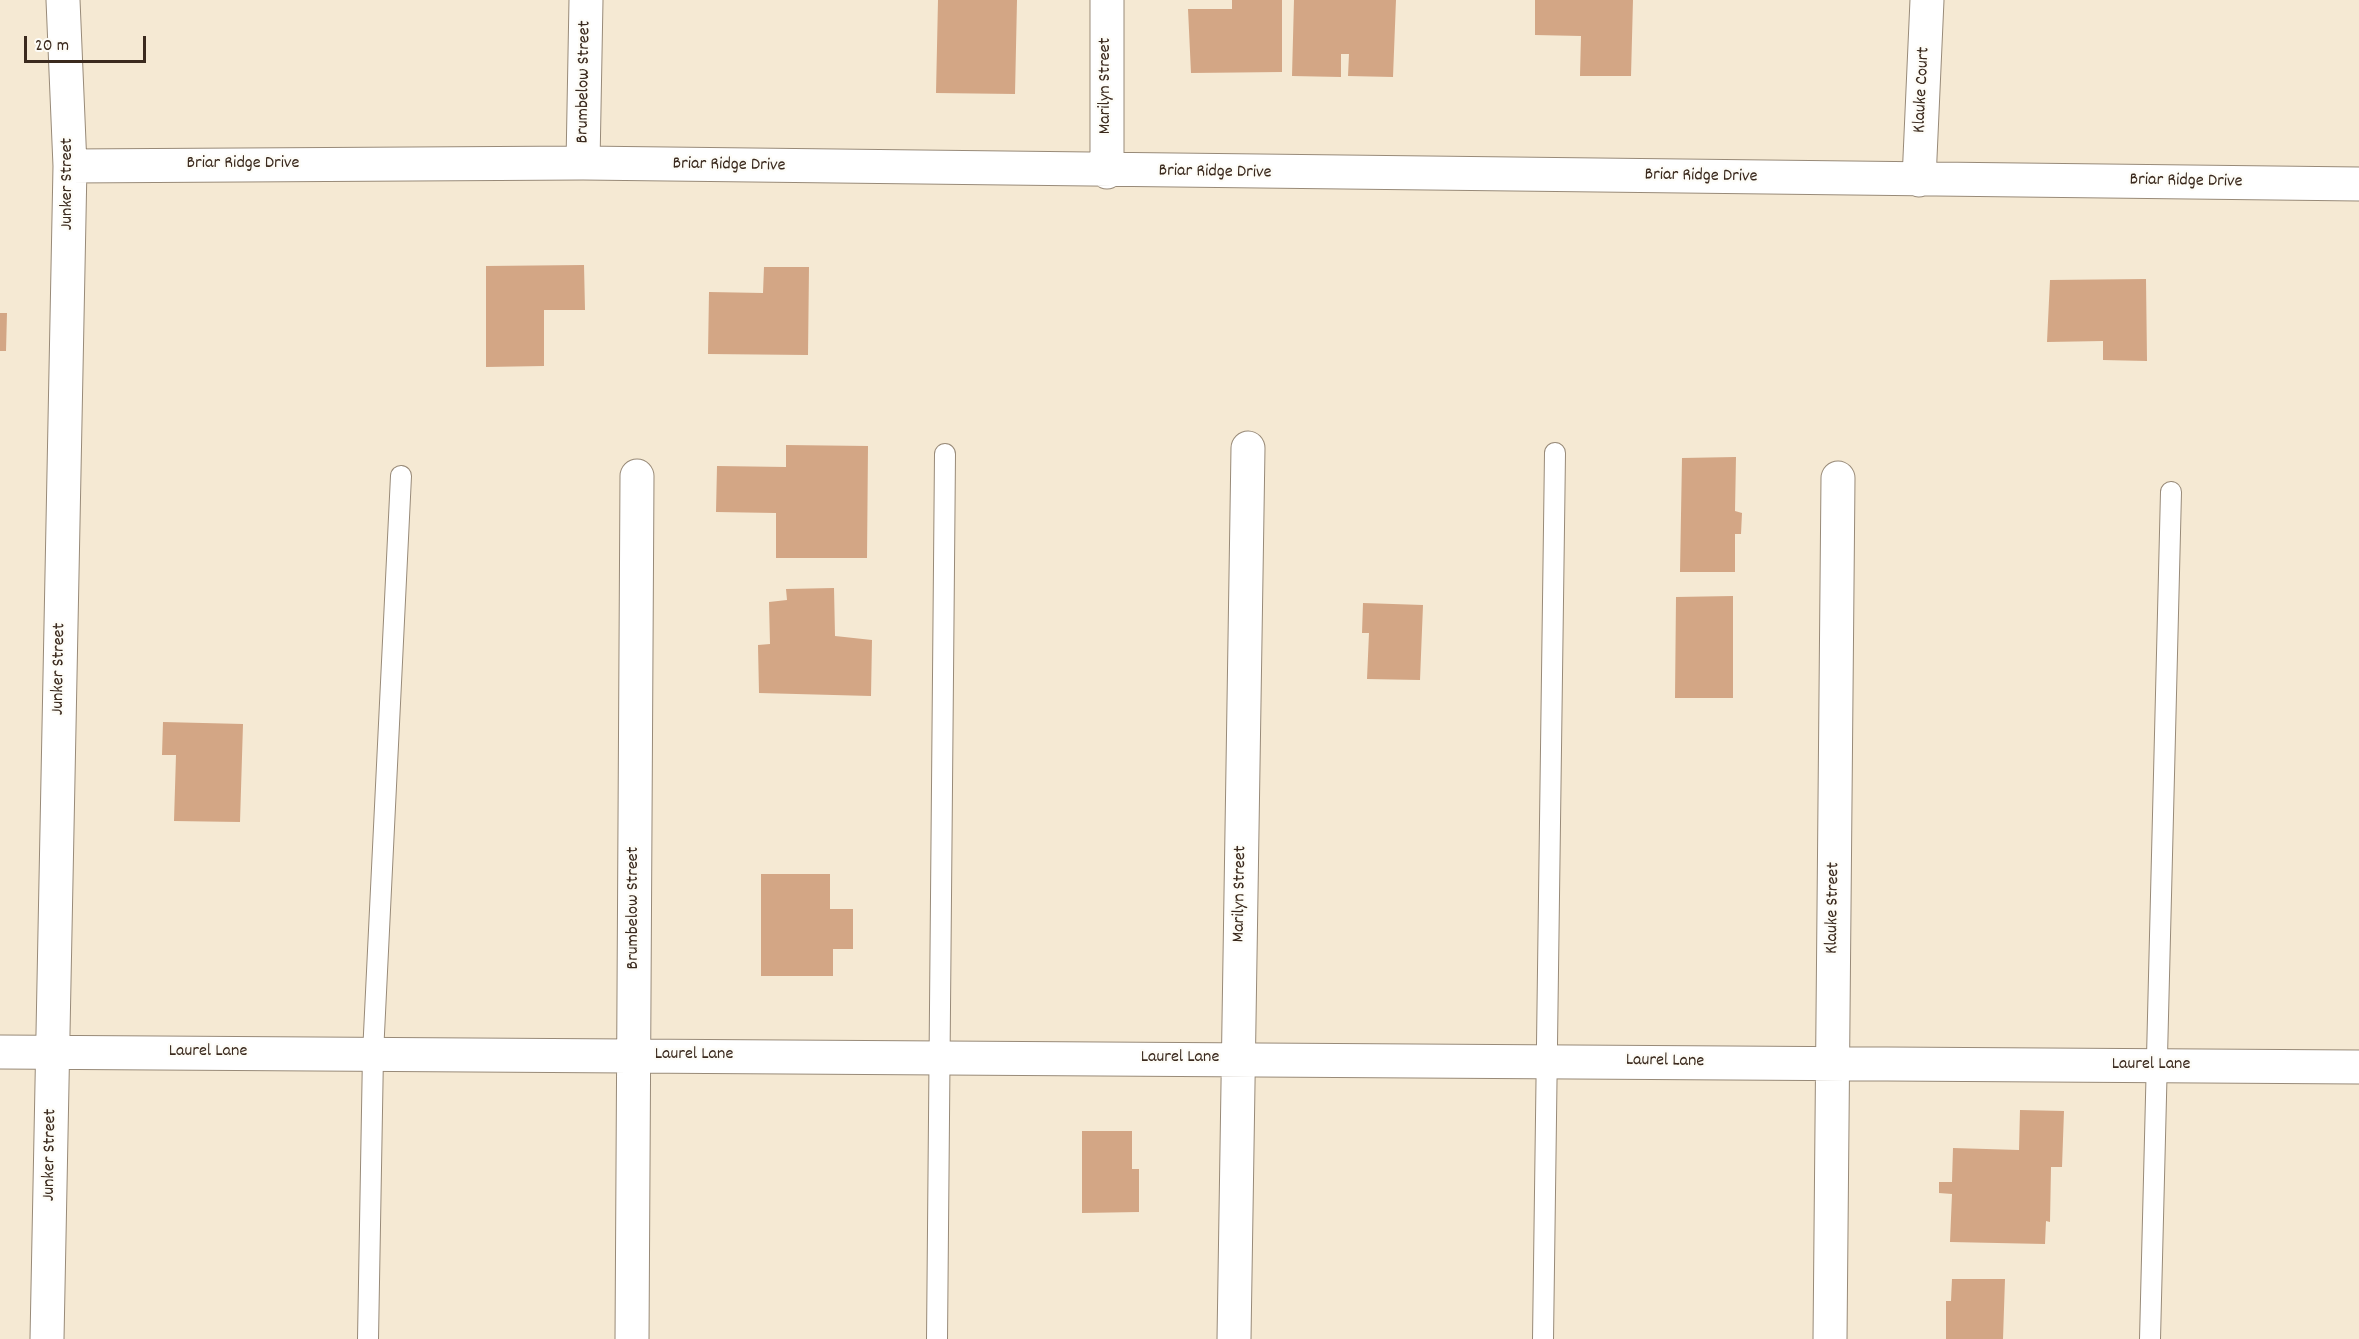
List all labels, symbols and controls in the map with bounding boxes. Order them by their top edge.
street label: Brumbelow Street [573,20,597,144]
scale bar [27,24,148,62]
text: 20 m [35,34,69,59]
street label: Marilyn Street [1096,38,1118,134]
street label: Klauke Court [1910,46,1936,134]
street label: Junker Street [58,138,80,230]
street label: Briar Ridge Drive [187,154,299,176]
street label: Briar Ridge Drive [672,154,786,178]
street label: Briar Ridge Drive [1158,161,1272,185]
street label: Briar Ridge Drive [1644,165,1758,189]
street label: Briar Ridge Drive [2129,170,2243,194]
street label: Junker Street [48,623,72,715]
street label: Marilyn Street [1229,845,1253,943]
street label: Brumbelow Street [624,847,646,969]
street label: Klauke Street [1822,862,1846,954]
street label: Laurel Lane [169,1042,247,1064]
street label: Laurel Lane [655,1045,733,1067]
street label: Laurel Lane [1141,1048,1219,1070]
street label: Laurel Lane [1626,1051,1704,1073]
street label: Laurel Lane [2112,1055,2190,1077]
street label: Junker Street [39,1109,63,1201]

